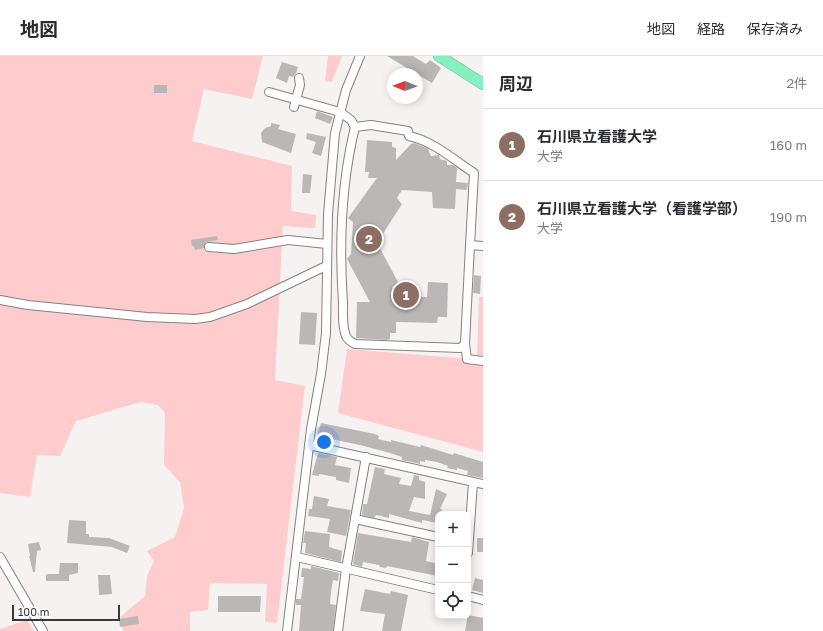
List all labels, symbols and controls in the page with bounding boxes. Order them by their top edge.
text: 地図 [20,17,58,40]
text: 地図 [647,20,675,37]
text: 経路 [697,20,725,37]
text: 保存済み [747,20,803,37]
north arrow [387,68,423,104]
text: 周辺 [499,73,533,94]
text: 2件 [786,75,807,91]
text: 石川県立看護大学 [537,127,657,145]
text: 1 [509,137,515,153]
text: 160 m [770,137,807,153]
text: 大学 [537,148,563,164]
text: 石川県立看護大学（看護学部） [537,199,747,217]
text: 2 [508,209,516,225]
text: 190 m [770,209,807,225]
text: 大学 [537,220,563,236]
pin: 2 [356,224,382,254]
pin: 1 [393,280,419,310]
your location [314,432,334,452]
map controls [435,511,471,619]
button: + [435,511,471,547]
button: − [435,547,471,583]
button: locate [435,583,471,619]
scale bar [12,603,120,622]
text: 100 m [18,605,49,618]

